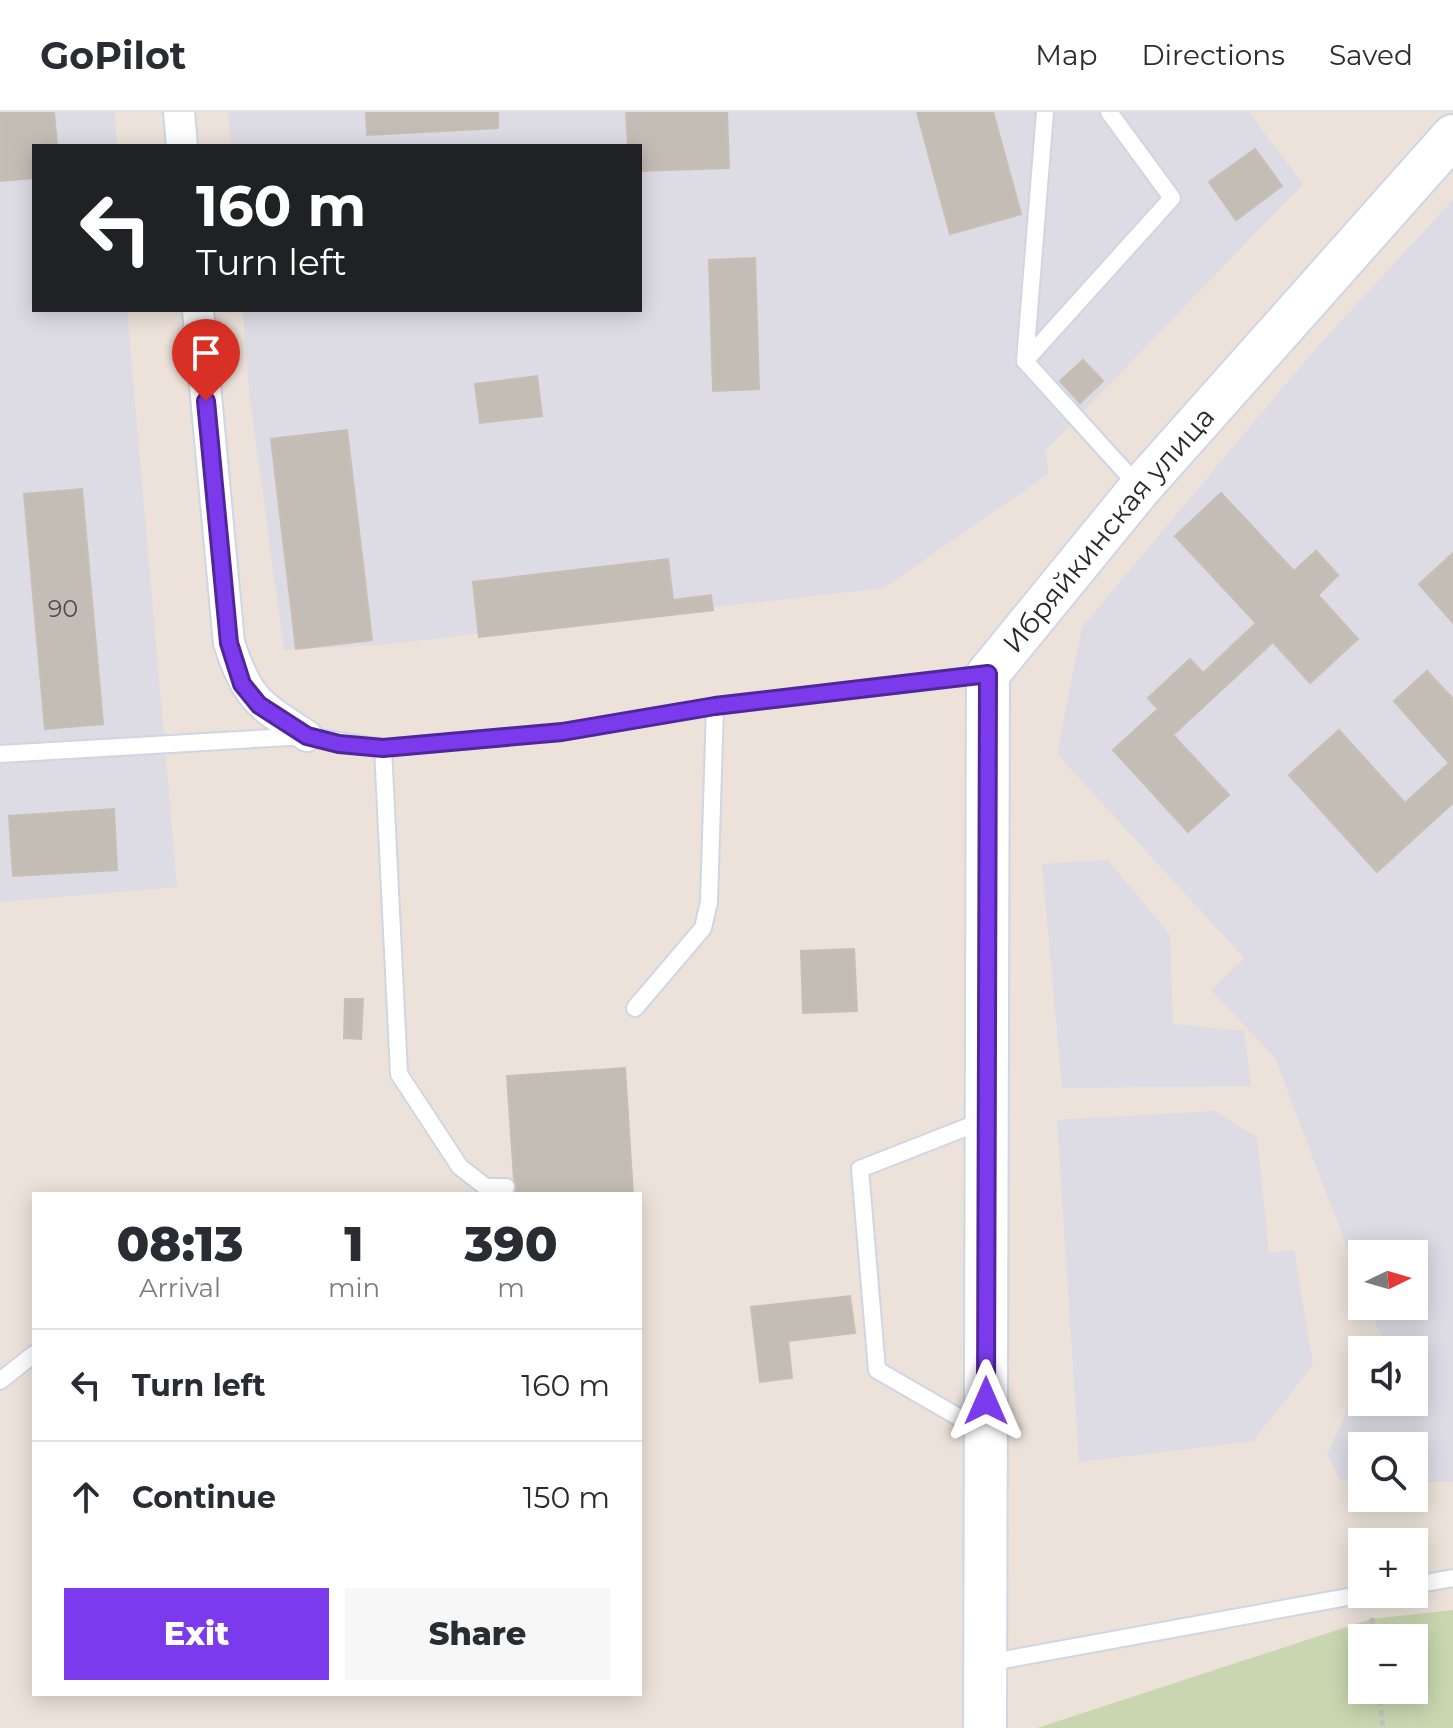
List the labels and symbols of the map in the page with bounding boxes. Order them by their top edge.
pin [172,319,240,401]
street label: Ибряйкинская улица [995,400,1221,660]
house number: 90 [48,594,78,623]
north arrow [1348,1240,1428,1320]
position arrow [944,1359,1028,1443]

